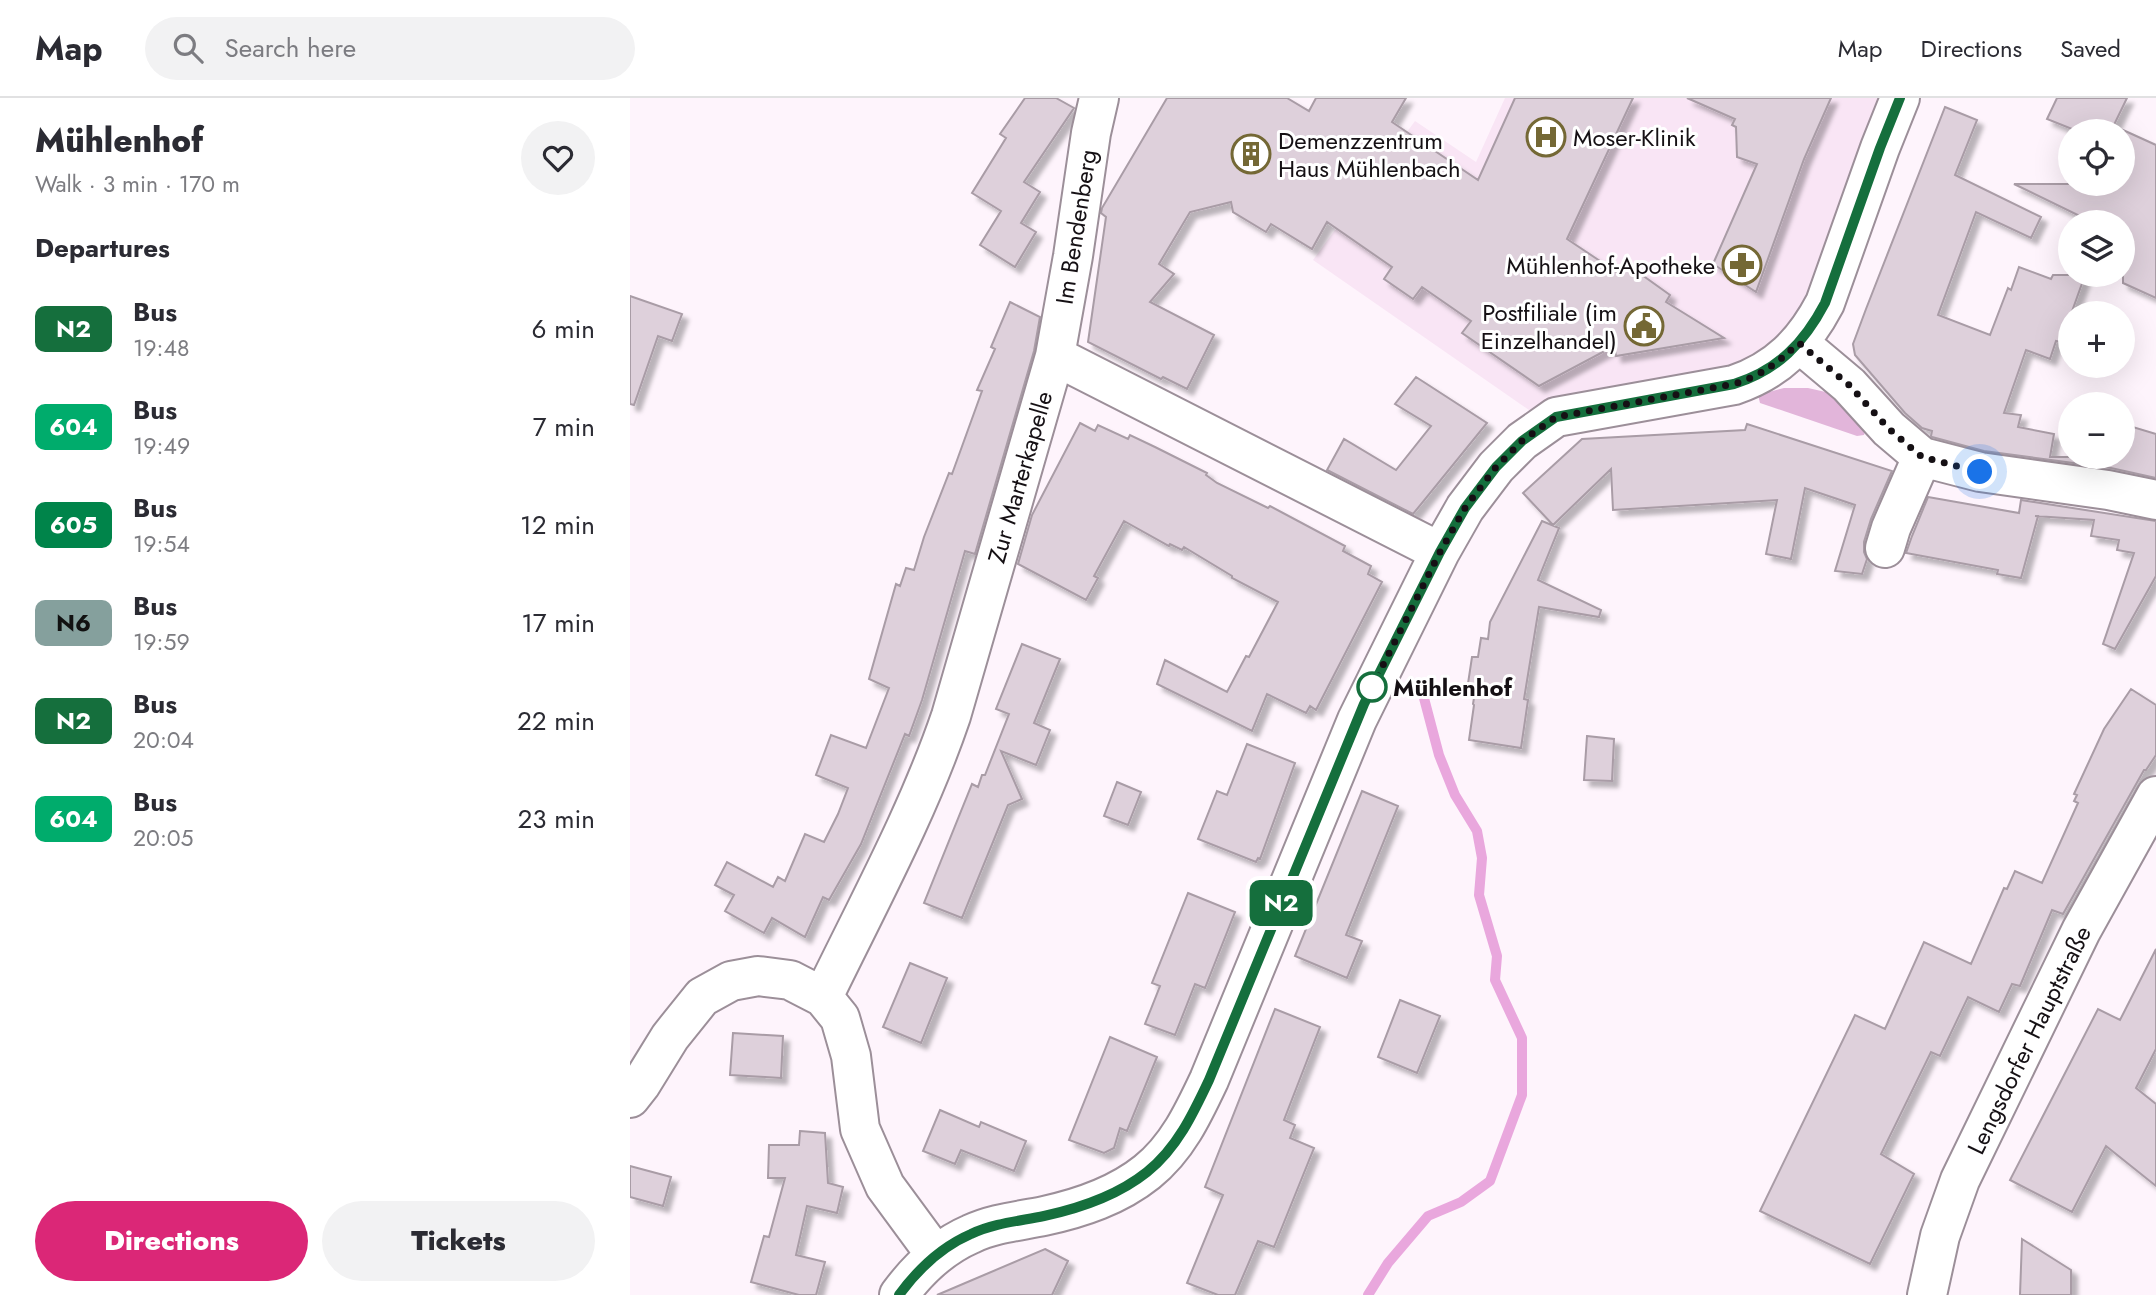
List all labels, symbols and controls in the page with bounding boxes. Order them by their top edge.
search box [145,17,635,80]
text: Map [35,25,103,72]
icon: search [169,29,207,67]
text: Search here [225,29,356,67]
text: Map [1838,31,1883,66]
text: Directions [1921,31,2022,66]
text: Saved [2060,31,2121,66]
hospital icon: Moser-Klinik [1525,116,1567,158]
text: Mühlenhof [35,117,203,164]
map controls [2058,119,2135,469]
button: locate [2058,119,2135,196]
place label: Moser-Klinik [1573,120,1696,155]
button: heart [521,121,595,195]
place label: Demenzzentrum Haus Mühlenbach [1278,123,1461,186]
building icon: Demenzzentrum Haus Mühlenbach [1230,133,1272,175]
street label: Im Bendenberg [1046,147,1106,307]
text: Walk · 3 min · 170 m [35,167,240,201]
button: layers [2058,210,2135,287]
text: Departures [35,229,170,267]
pharmacy icon: Mühlenhof-Apotheke [1721,244,1763,286]
place label: Mühlenhof-Apotheke [1506,248,1715,283]
text: Bus [133,293,177,331]
place label: Postfiliale (im Einzelhandel) [1481,295,1617,358]
button: + [2058,301,2135,378]
public building icon: Postfiliale (im Einzelhandel) [1623,305,1665,347]
text: 6 min [532,310,595,348]
text: N2 [56,311,91,346]
text: 19:48 [133,331,189,365]
street label: Zur Marterkapelle [979,387,1061,567]
text: Bus [133,391,177,429]
button: − [2058,392,2135,469]
text: 7 min [533,408,595,446]
text: 604 [49,409,98,444]
text: 19:49 [133,429,190,463]
your location [1962,454,1997,489]
text: Bus [133,489,177,527]
text: 12 min [520,506,595,544]
text: 605 [50,507,97,542]
text: 19:54 [133,527,190,561]
text: Bus [133,587,177,625]
text: 17 min [521,604,595,642]
text: N6 [56,605,91,640]
text: 19:59 [133,625,190,659]
place label: Mühlenhof [1393,670,1514,705]
marker: Mühlenhof [1357,672,1387,702]
text: Bus [133,685,177,723]
text: 22 min [517,702,595,740]
text: N2 [56,703,91,738]
text: 20:04 [133,723,194,757]
text: Bus [133,783,177,821]
text: 23 min [518,800,595,838]
text: 604 [49,801,98,836]
text: 20:05 [133,821,194,855]
line badge: N2 [1250,880,1312,926]
text: N2 [1264,885,1298,920]
street label: Lengsdorfer Hauptstraße [1958,920,2100,1160]
button: Directions [35,1201,308,1281]
button: Tickets [322,1201,595,1281]

